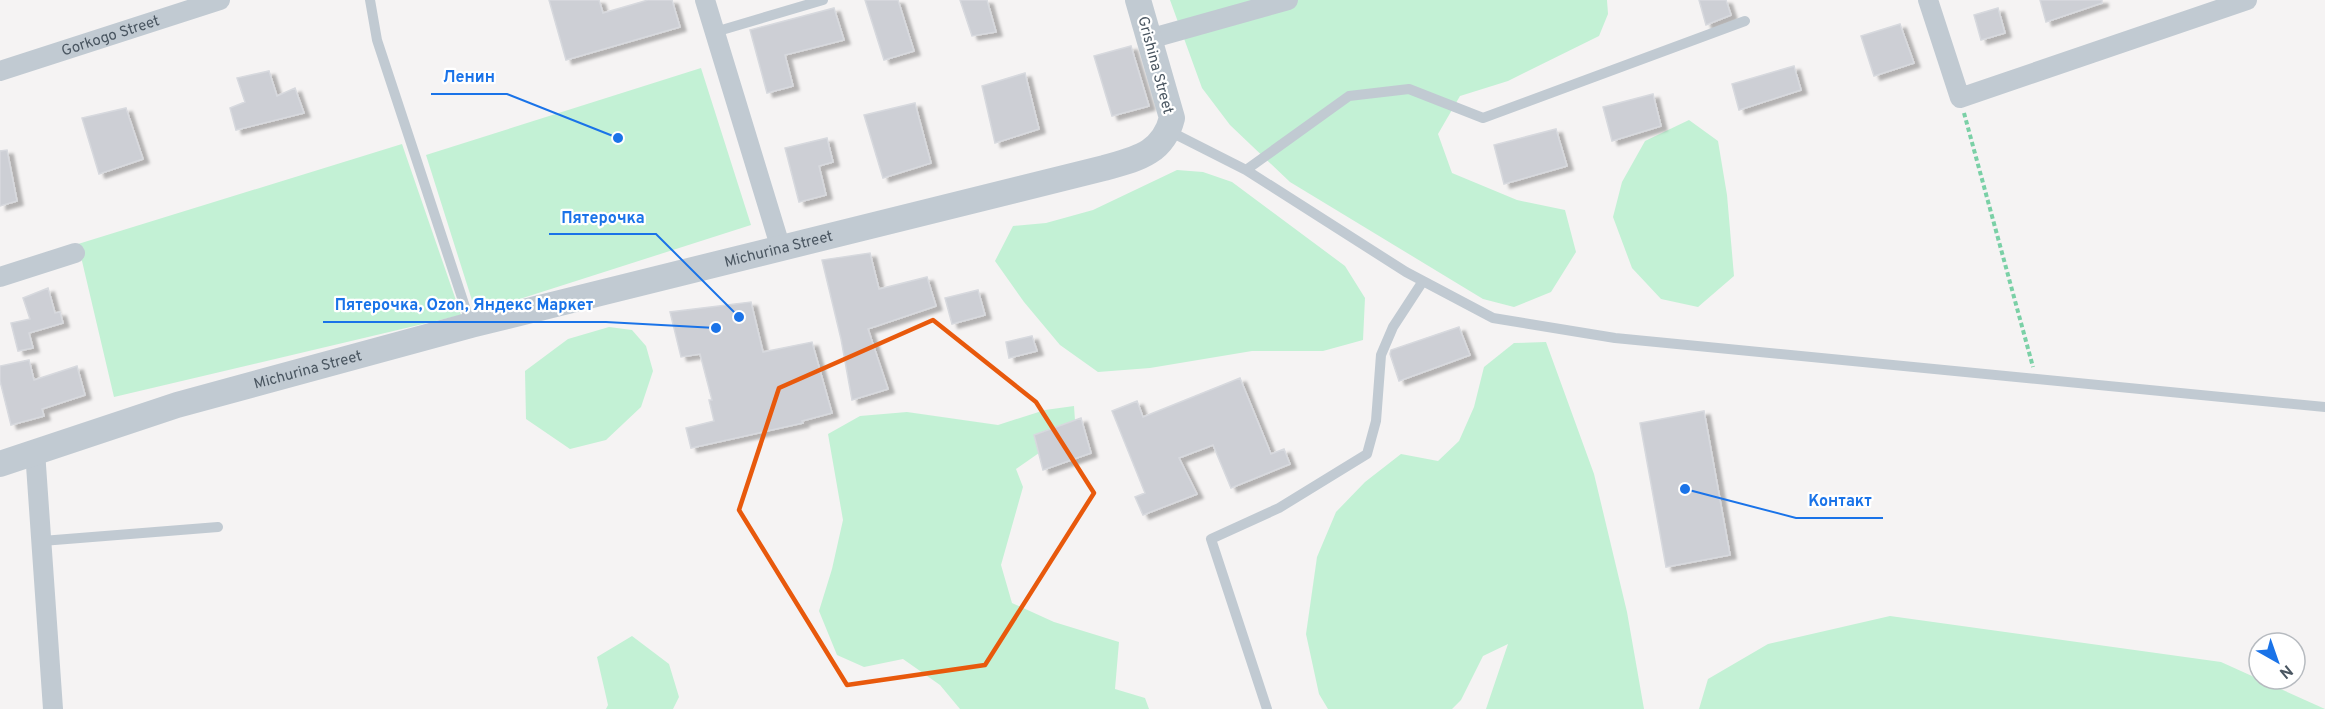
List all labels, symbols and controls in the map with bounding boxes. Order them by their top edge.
street label: Gorkogo Street [59,12,162,62]
street label: Grishina Street [1132,14,1177,116]
callout: Ленин [431,60,507,94]
text: Ленин [443,68,495,88]
callout: Пятерочка [549,200,656,234]
text: Пятерочка [561,209,645,229]
street label: Michurina Street [723,228,835,273]
callout: Пятерочка, Ozon, Яндекс Маркет [323,288,606,322]
text: Пятерочка, Ozon, Яндекс Маркет [335,296,594,316]
street label: Michurina Street [252,347,364,395]
callout: Контакт [1796,484,1883,518]
text: Контакт [1808,492,1872,512]
north arrow [2247,631,2307,691]
text: N [2275,660,2296,682]

